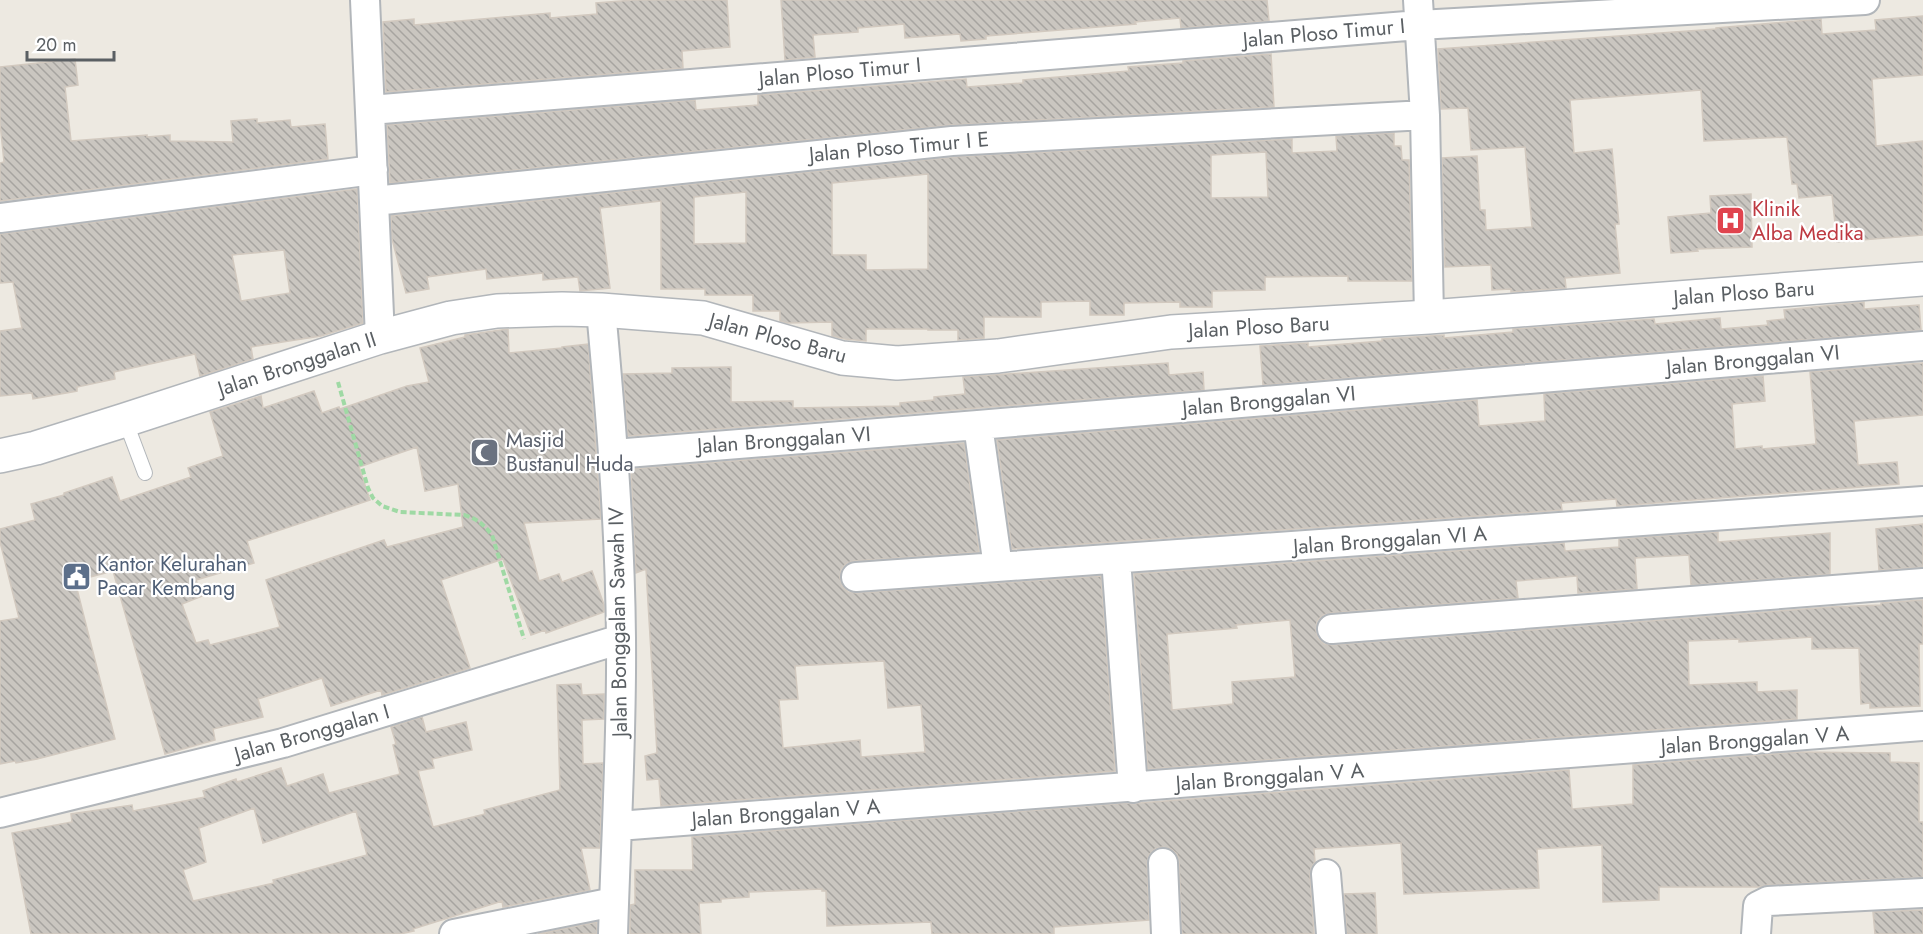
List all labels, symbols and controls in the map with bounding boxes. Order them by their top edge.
street label: Jalan Ploso Timur I [1239,11,1406,55]
scale bar [27,24,114,62]
text: 20 m [36,32,76,58]
street label: Jalan Ploso Timur I [755,50,922,94]
street label: Jalan Ploso Timur I E [805,124,990,170]
place label: Klinik Alba Medika [1752,194,1864,248]
hospital icon: Klinik Alba Medika [1715,205,1747,237]
street label: Jalan Ploso Baru [1669,273,1816,313]
street label: Jalan Ploso Baru [703,304,850,371]
street label: Jalan Ploso Baru [1185,308,1330,346]
street label: Jalan Bronggalan II [211,324,380,405]
street label: Jalan Bronggalan VI [1662,337,1841,383]
street label: Jalan Bronggalan VI [1178,378,1357,424]
street label: Jalan Bronggalan VI [693,419,872,461]
place label: Masjid Bustanul Huda [506,425,634,479]
mosque icon: Masjid Bustanul Huda [469,436,501,468]
street label: Jalan Bonggalan Sawah IV [601,507,635,740]
street label: Jalan Bronggalan VI A [1289,518,1488,562]
place label: Kantor Kelurahan Pacar Kembang [97,549,247,603]
public building icon: Kantor Kelurahan Pacar Kembang [60,560,92,592]
street label: Jalan Bronggalan I [228,697,393,770]
street label: Jalan Bronggalan V A [1657,718,1850,762]
street label: Jalan Bronggalan V A [1172,755,1365,799]
street label: Jalan Bronggalan V A [688,791,881,835]

